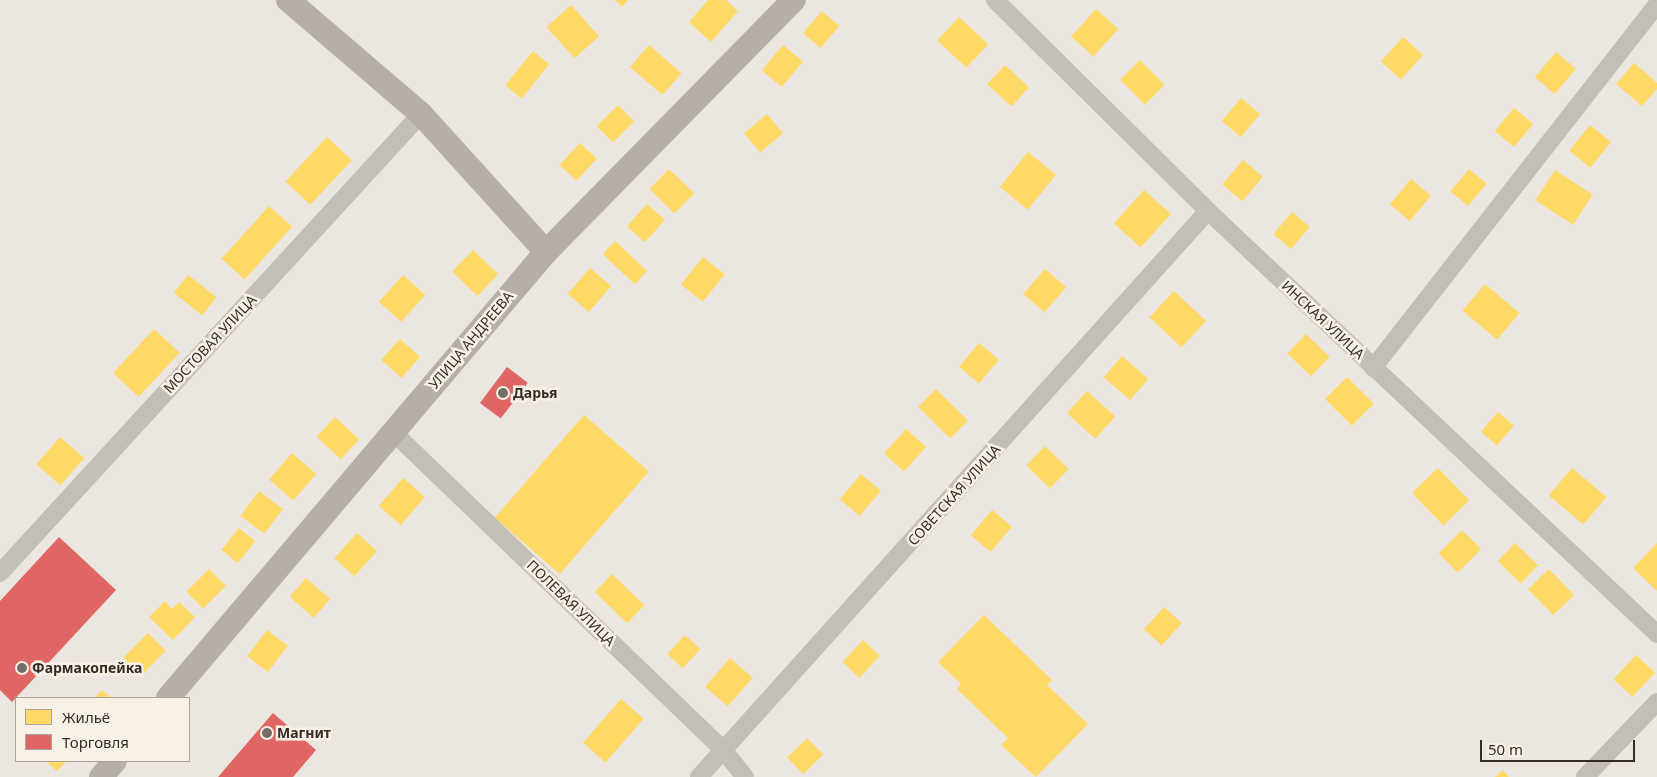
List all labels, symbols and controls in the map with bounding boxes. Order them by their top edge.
street label: ИНСКАЯ УЛИЦА [1278,277,1368,363]
street label: УЛИЦА АНДРЕЕВА [425,288,517,392]
street label: МОСТОВАЯ УЛИЦА [160,291,260,397]
place label: Дарья [513,385,558,401]
marker: Дарья [497,387,509,399]
street label: СОВЕТСКАЯ УЛИЦА [904,441,1004,549]
street label: ПОЛЕВАЯ УЛИЦА [523,557,619,649]
place label: Фармакопейка [32,660,142,676]
marker: Фармакопейка [16,662,28,674]
legend [15,697,190,762]
text: Жильё [62,707,110,727]
place label: Магнит [277,725,331,741]
marker: Магнит [261,727,273,739]
scale bar [1482,730,1637,762]
text: Торговля [62,732,129,752]
text: 50 m [1488,739,1523,759]

